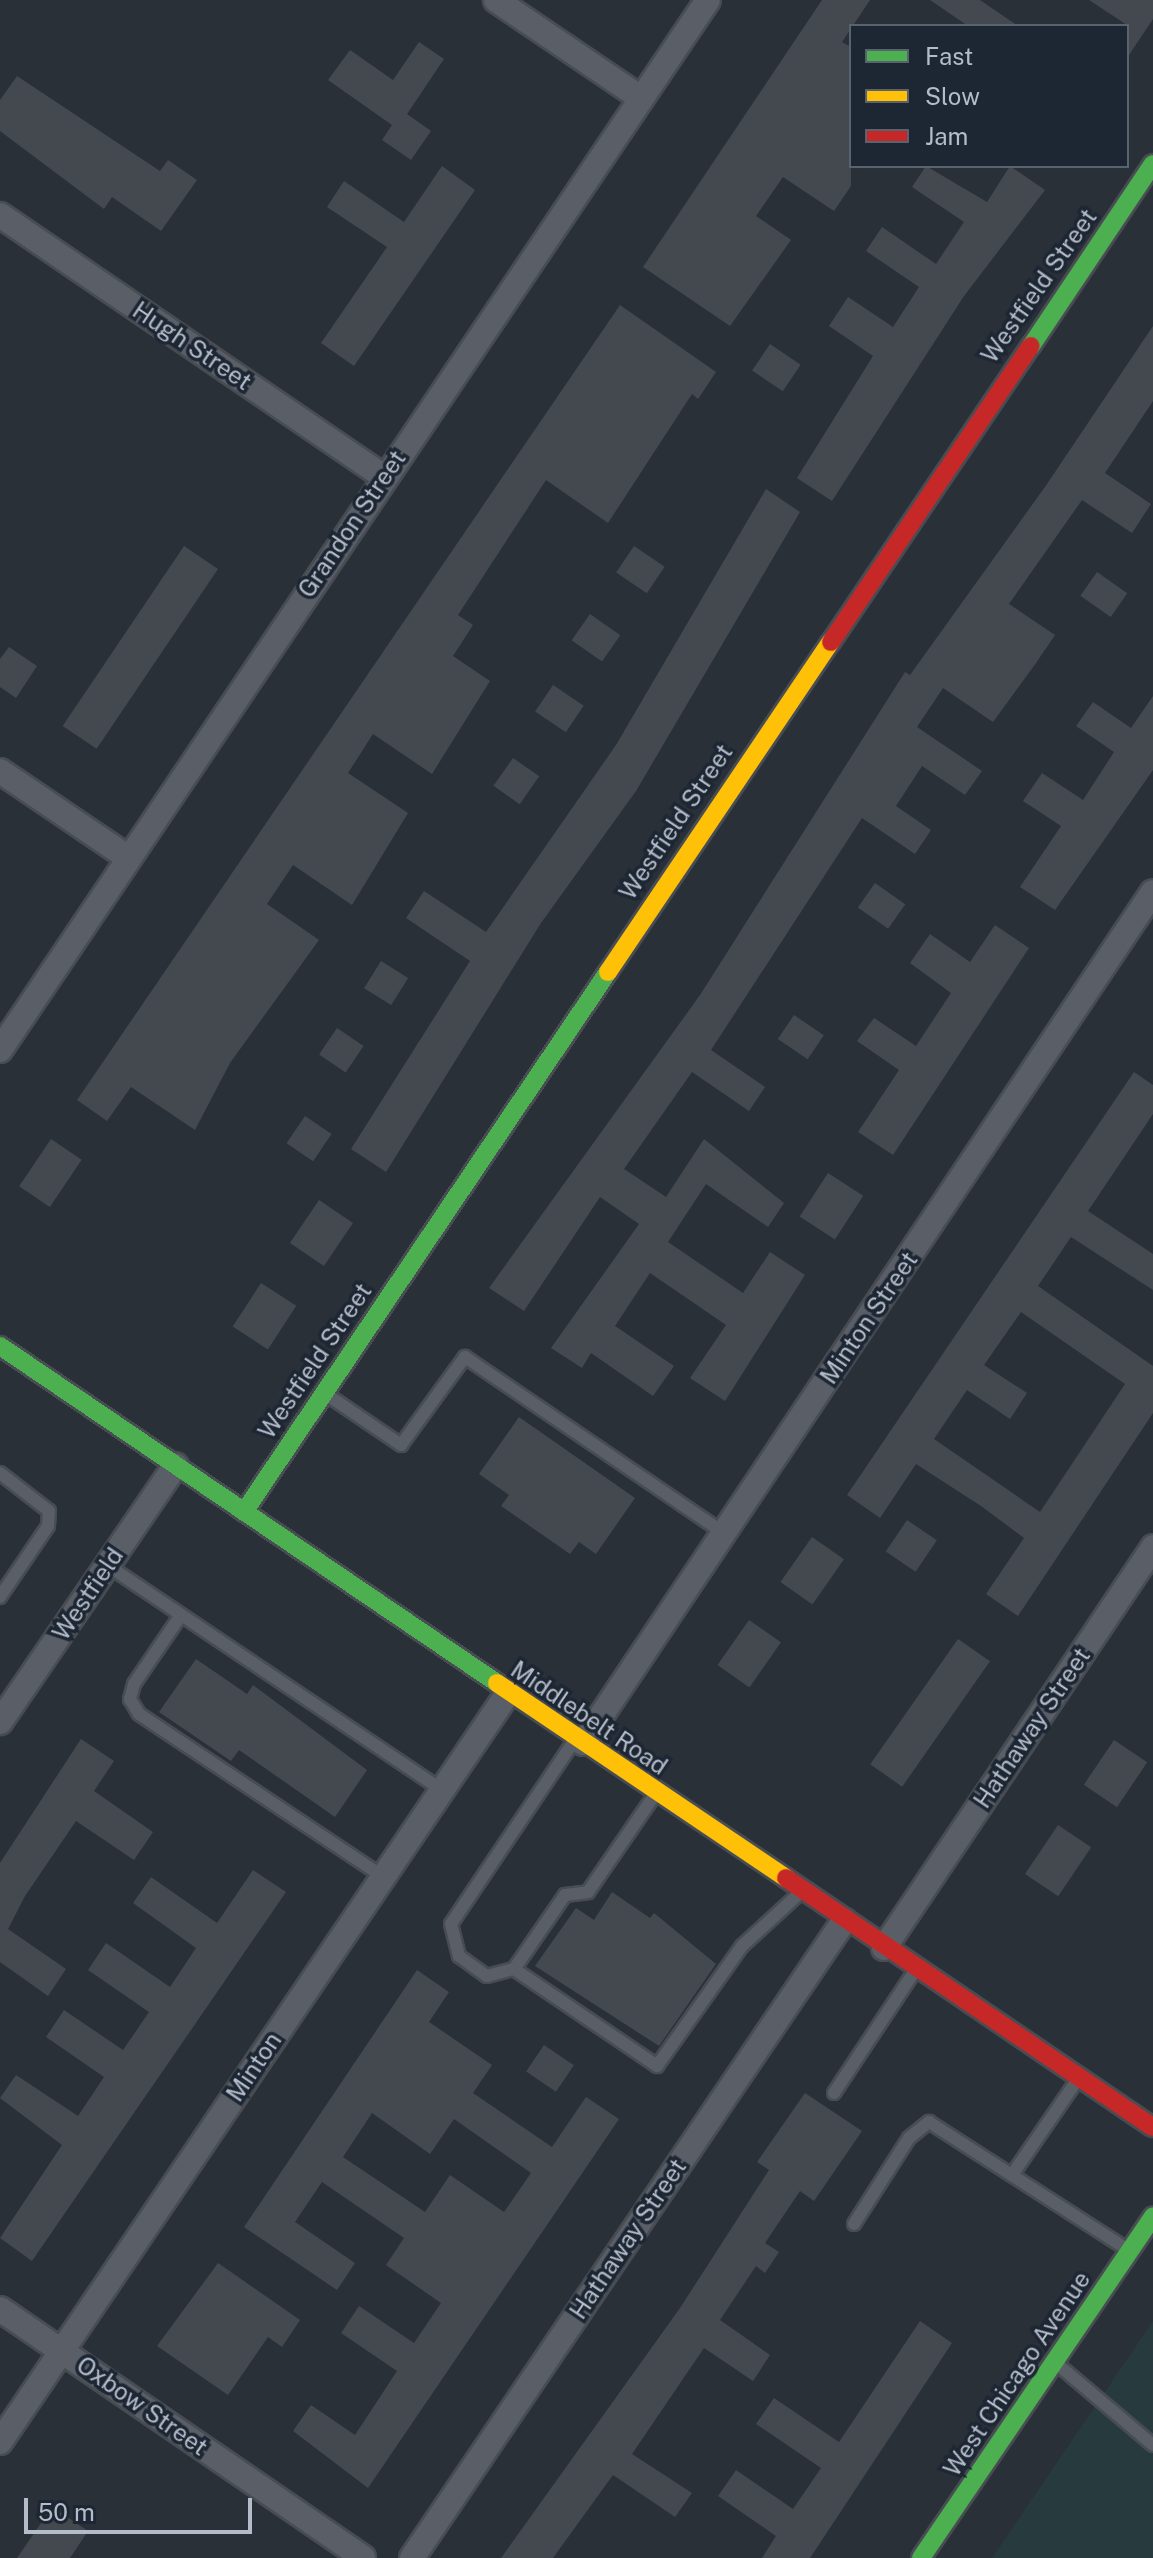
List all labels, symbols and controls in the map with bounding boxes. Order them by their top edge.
legend [849,24,1129,168]
text: Fast [925,42,973,70]
text: Slow [925,82,980,110]
text: Jam [925,122,968,150]
street label: Westfield Street [975,203,1103,369]
street label: Hugh Street [127,296,257,396]
street label: Grandon Street [292,445,412,603]
street label: Westfield Street [613,739,739,905]
street label: Minton Street [814,1247,924,1389]
street label: Westfield Street [252,1278,378,1444]
street label: Westfield [47,1542,129,1646]
street label: Hathaway Street [968,1642,1096,1814]
street label: Middlebelt Road [505,1655,673,1781]
street label: Minton [221,2027,287,2107]
street label: Hathaway Street [564,2153,692,2325]
street label: West Chicago Avenue [938,2266,1096,2482]
street label: Oxbow Street [71,2350,213,2462]
scale bar [28,2482,256,2532]
text: 50 m [38,2498,95,2526]

